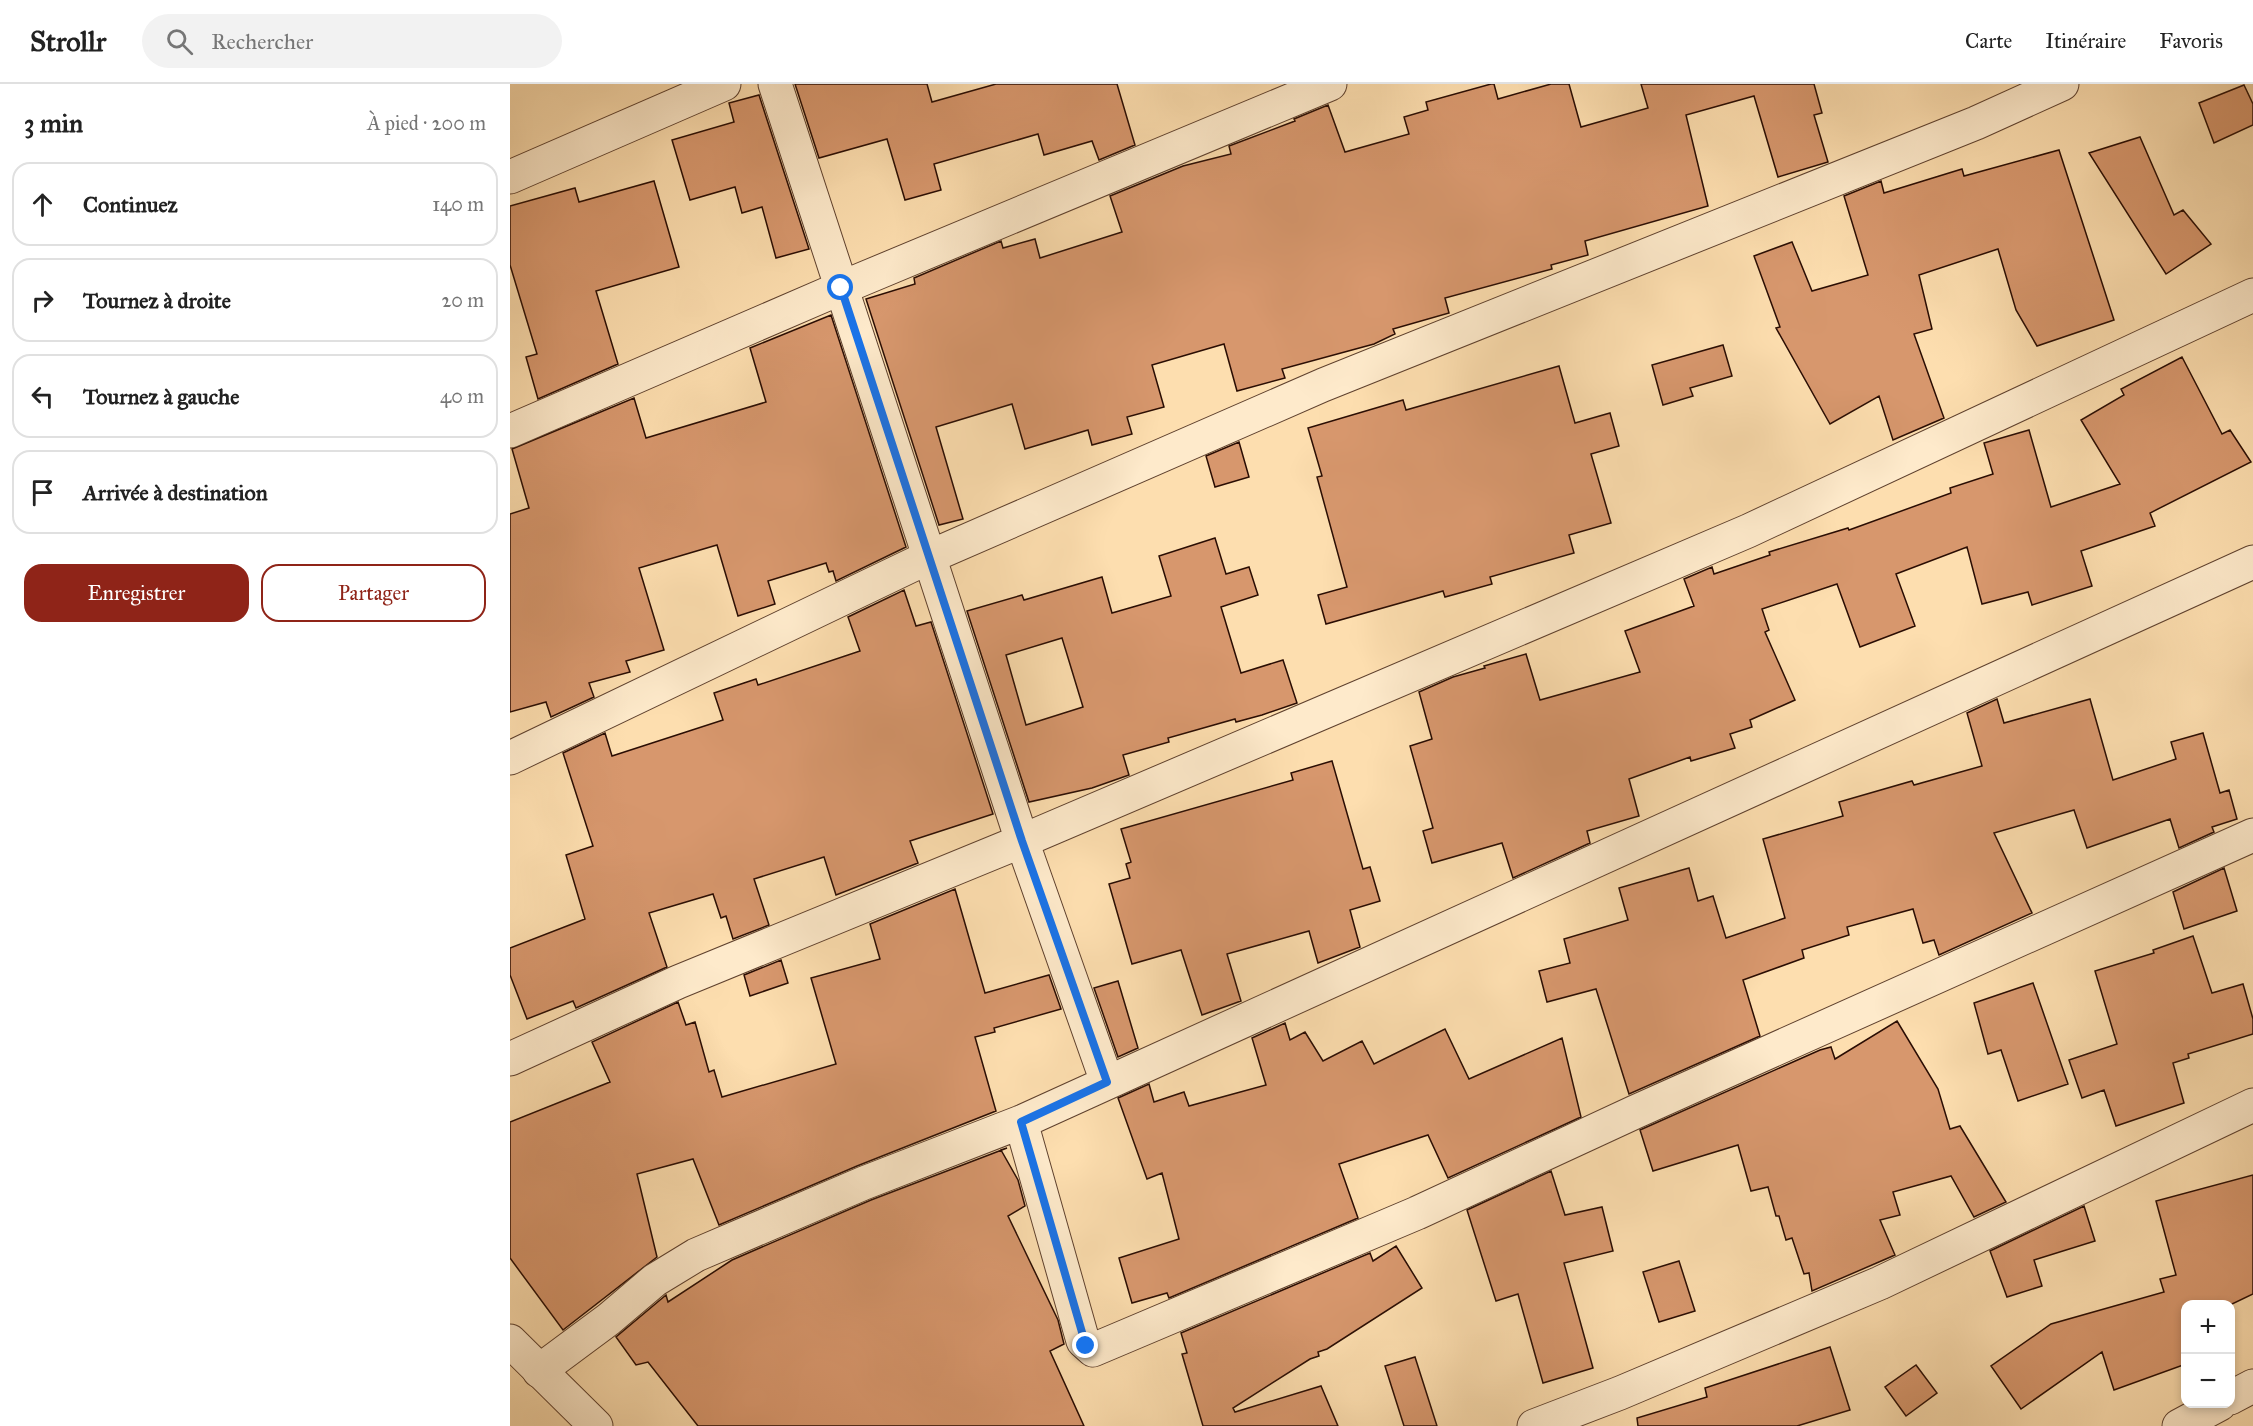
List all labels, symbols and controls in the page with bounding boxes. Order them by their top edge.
search box [142,14,562,68]
text: Strollr [30,24,106,59]
icon: search [163,25,196,58]
text: Rechercher [211,28,313,55]
text: Carte [1965,28,2012,54]
text: Itinéraire [2045,28,2126,54]
text: Favoris [2159,28,2223,54]
text: 3 min [24,107,83,139]
text: À pied · 200 m [367,111,486,135]
icon: ahead [26,188,59,221]
text: Continuez [83,191,178,218]
text: 140 m [432,192,484,216]
route start [827,274,853,300]
icon: right [26,284,59,317]
text: Tournez à droite [83,287,231,314]
text: 20 m [441,288,484,312]
icon: left [26,380,59,413]
text: Tournez à gauche [83,383,239,410]
text: 40 m [440,384,484,408]
icon: arrive [26,476,59,509]
text: Arrivée à destination [83,479,268,506]
button: Enregistrer [24,564,249,622]
button: Partager [261,564,486,622]
map controls [2181,1300,2235,1408]
button: + [2181,1300,2235,1354]
route end [1072,1332,1098,1358]
button: − [2181,1354,2235,1408]

